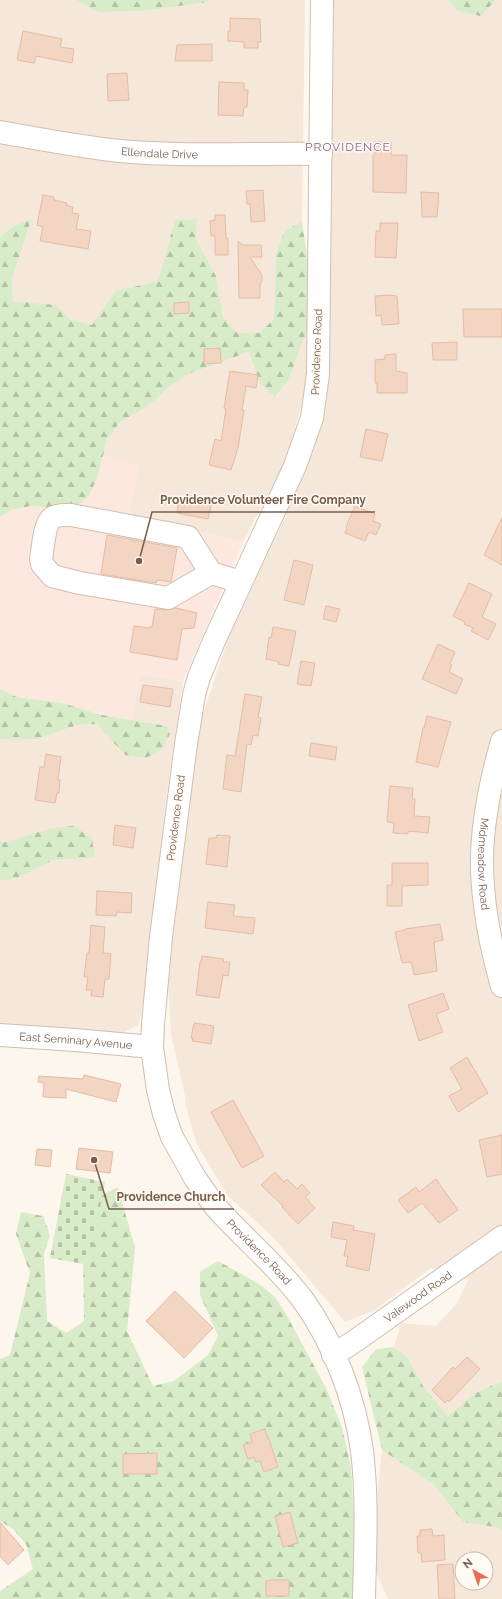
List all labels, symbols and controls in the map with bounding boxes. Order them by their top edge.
district label: PROVIDENCE [305,140,391,154]
street label: Ellendale Drive [120,145,198,161]
street label: Providence Road [309,308,325,395]
callout: Providence Volunteer Fire Company [152,488,375,512]
text: Providence Volunteer Fire Company [160,493,366,507]
street label: Providence Road [164,774,188,862]
street label: Midmeadow Road [475,817,492,911]
street label: East Seminary Avenue [19,1030,133,1052]
callout: Providence Church [109,1185,234,1209]
text: Providence Church [116,1190,226,1204]
street label: Providence Road [224,1216,294,1287]
street label: Valewood Road [381,1268,454,1325]
north arrow [454,1551,494,1591]
text: N [460,1556,475,1571]

